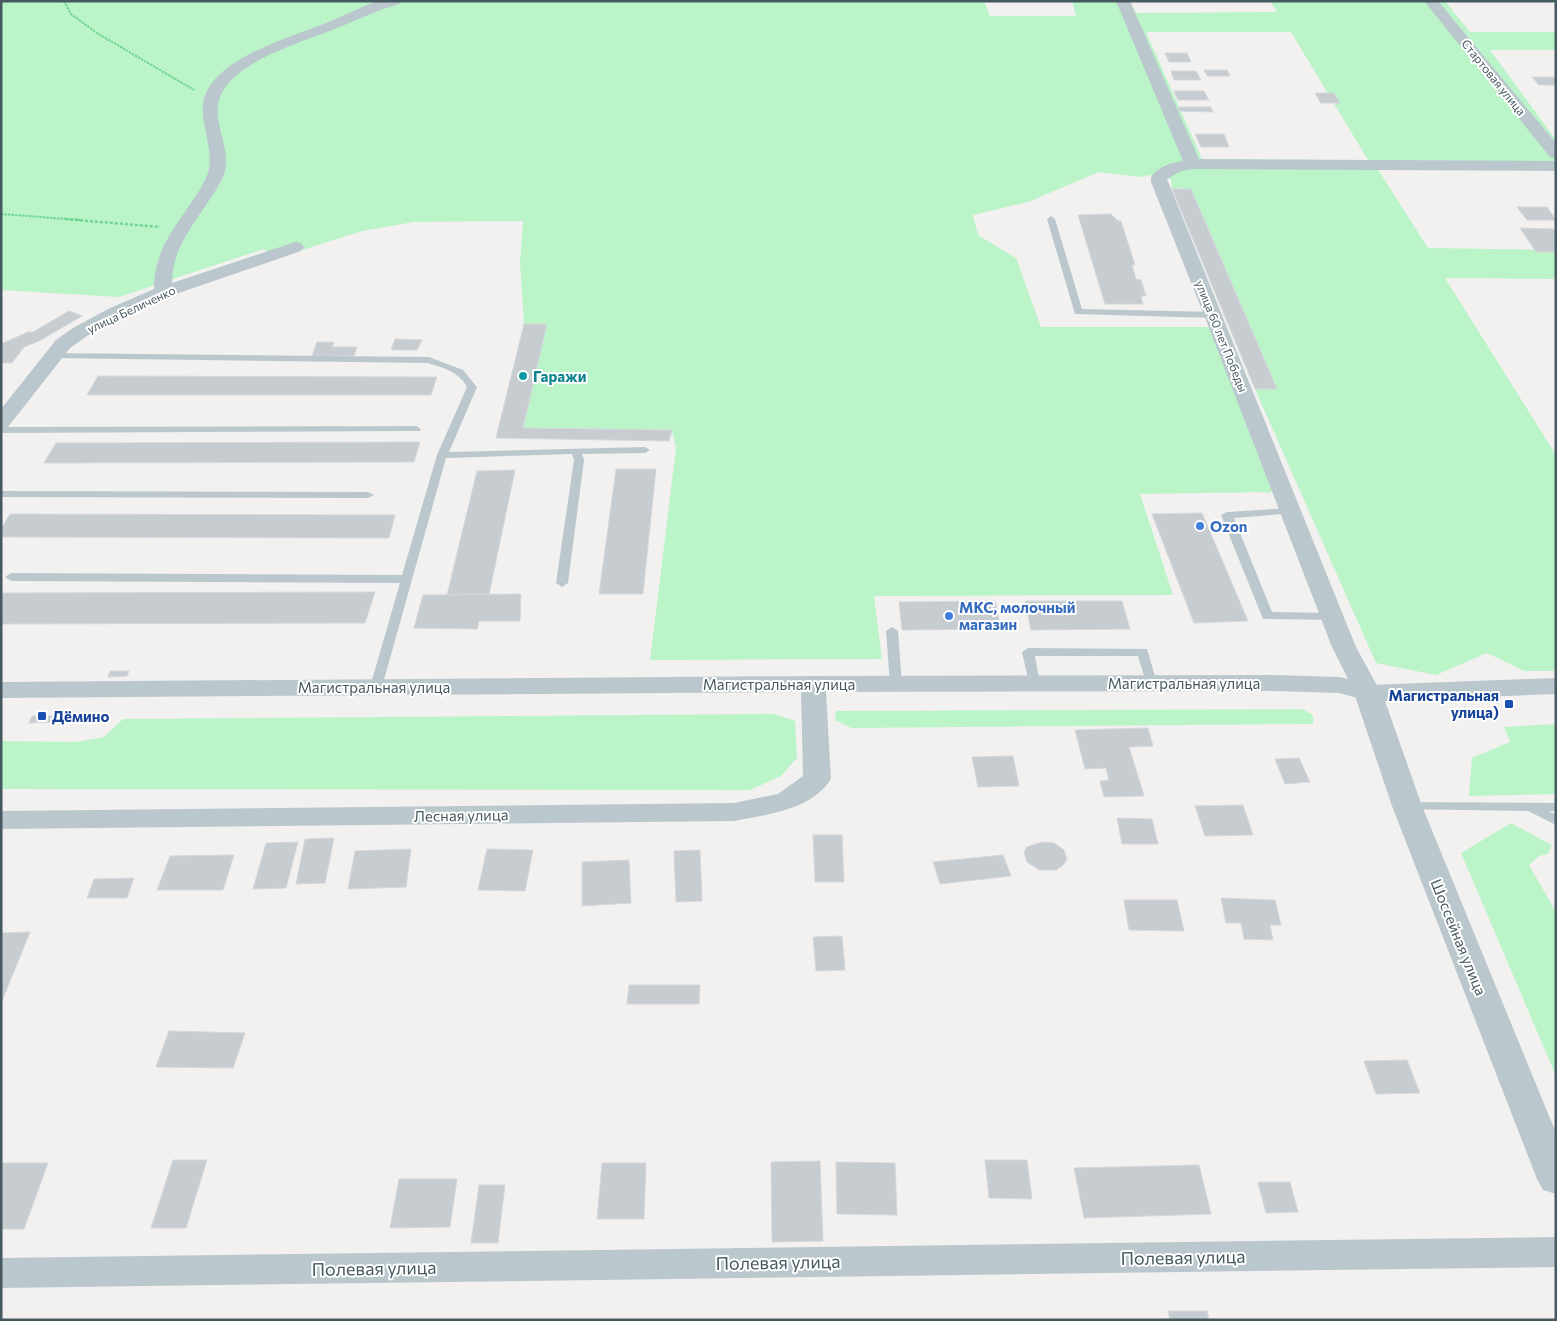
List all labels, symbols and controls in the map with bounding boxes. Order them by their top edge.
street label: Стартовая улица [1459,36,1529,118]
street label: улица 60 лет Победы [1193,278,1251,394]
street label: улица Беличенко [85,282,177,336]
place label: Гаражи [533,367,587,385]
marker: Гаражи [517,370,529,382]
place label: Ozon [1210,517,1248,535]
marker: Ozon [1194,520,1206,532]
place label: МКС, молочный магазин [959,598,1075,633]
marker: МКС, молочный магазин [943,610,955,622]
street label: Магистральная улица [1108,674,1260,692]
street label: Магистральная улица [703,675,855,693]
street label: Магистральная улица [298,678,450,696]
place label: Магистральная улица) [1389,686,1499,721]
marker: Магистральная улица) [1503,698,1515,710]
place label: Дёмино [52,707,110,725]
marker: Дёмино [36,710,48,722]
street label: Лесная улица [413,805,509,825]
street label: Шоссейная улица [1427,876,1491,998]
street label: Полевая улица [1120,1245,1246,1269]
street label: Полевая улица [715,1250,841,1274]
street label: Полевая улица [311,1256,437,1280]

